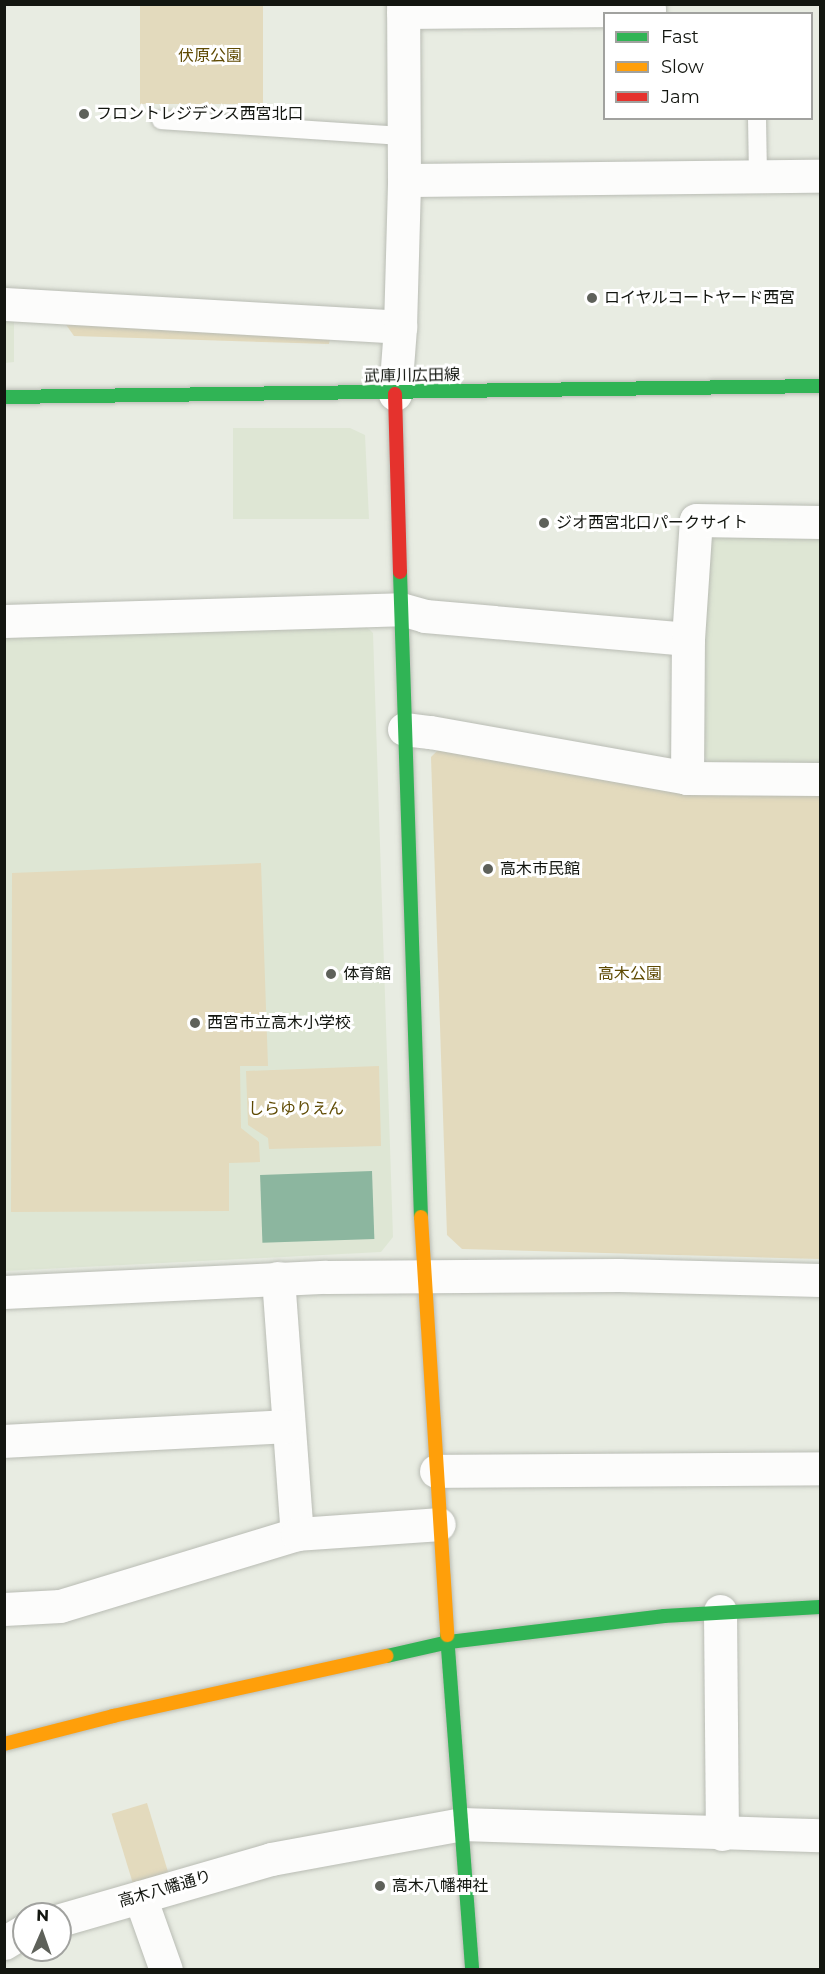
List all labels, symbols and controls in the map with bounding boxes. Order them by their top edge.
legend [603,12,813,120]
text: Fast [661,26,699,48]
park label: 伏原公園 [178,46,242,66]
text: Slow [661,56,704,78]
text: Jam [661,86,700,108]
place label: フロントレジデンス西宮北口 [96,104,304,124]
marker: フロントレジデンス西宮北口 [77,107,91,121]
place label: ロイヤルコートヤード西宮 [604,288,796,308]
marker: ロイヤルコートヤード西宮 [585,291,599,305]
street label: 武庫川広田線 [364,366,460,386]
place label: ジオ西宮北口パークサイト [556,513,748,533]
marker: ジオ西宮北口パークサイト [537,516,551,530]
place label: 高木市民館 [500,859,580,879]
marker: 高木市民館 [481,862,495,876]
place label: 体育館 [343,964,391,984]
park label: 高木公園 [598,964,662,984]
marker: 体育館 [324,967,338,981]
place label: 西宮市立高木小学校 [207,1013,351,1033]
marker: 西宮市立高木小学校 [188,1016,202,1030]
park label: しらゆりえん [248,1099,344,1119]
street label: 高木八幡通り [116,1867,214,1911]
place label: 高木八幡神社 [392,1876,488,1896]
marker: 高木八幡神社 [373,1879,387,1893]
north arrow [12,1902,72,1962]
text: N [36,1906,49,1925]

